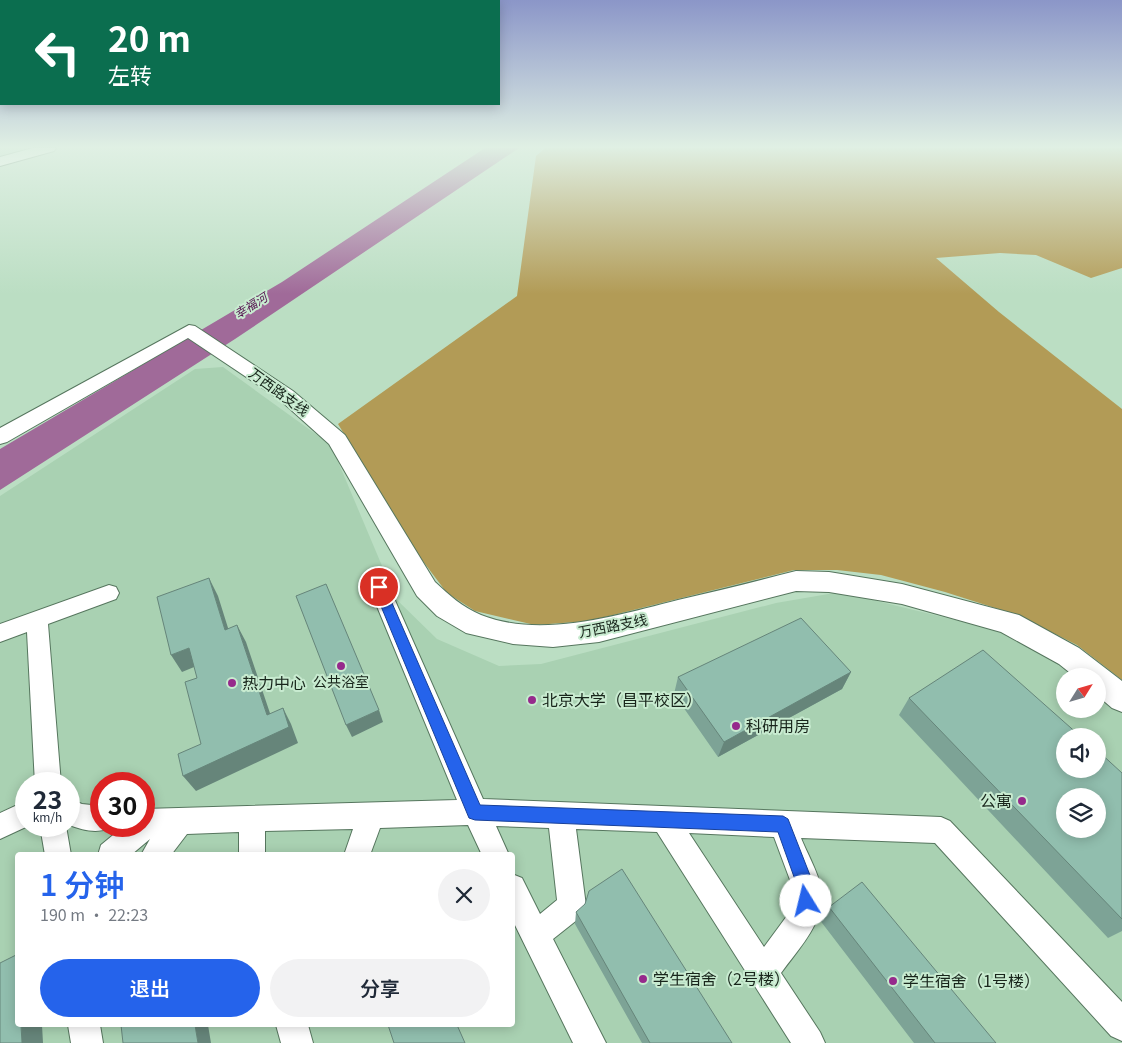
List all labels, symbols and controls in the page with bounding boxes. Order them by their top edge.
text: 20 m [108,11,191,62]
icon: left [25,20,90,85]
text: 左转 [108,58,152,90]
water label: 幸福河 [230,287,272,321]
street label: 万西路支线 [245,363,314,420]
pin [358,566,400,608]
icon: arrive [365,573,393,601]
street label: 万西路支线 [577,609,649,642]
marker: 公共浴室 [335,660,347,672]
north arrow [1056,668,1106,718]
map controls [1056,668,1106,838]
place label: 热力中心 [242,670,306,694]
place label: 公共浴室 [313,671,369,691]
marker: 热力中心 [226,677,238,689]
place label: 北京大学（昌平校区） [542,687,702,711]
marker: 北京大学（昌平校区） [526,694,538,706]
place label: 科研用房 [746,713,810,737]
marker: 科研用房 [730,720,742,732]
button: sound [1056,728,1106,778]
speed limit sign: 30 [90,772,155,837]
text: 23 [33,780,62,816]
place label: 公寓 [980,788,1012,812]
button: layers [1056,788,1106,838]
marker: 公寓 [1016,795,1028,807]
text: km/h [33,808,62,825]
text: 1 分钟 [40,861,124,905]
button: close [438,869,490,921]
position arrow [779,874,831,926]
text: 190 m · 22:23 [40,902,148,926]
button: 退出 [40,959,260,1017]
button: 分享 [270,959,490,1017]
place label: 学生宿舍（2号楼） [653,966,790,990]
place label: 学生宿舍（1号楼） [903,968,1040,992]
marker: 学生宿舍（2号楼） [637,973,649,985]
marker: 学生宿舍（1号楼） [887,975,899,987]

